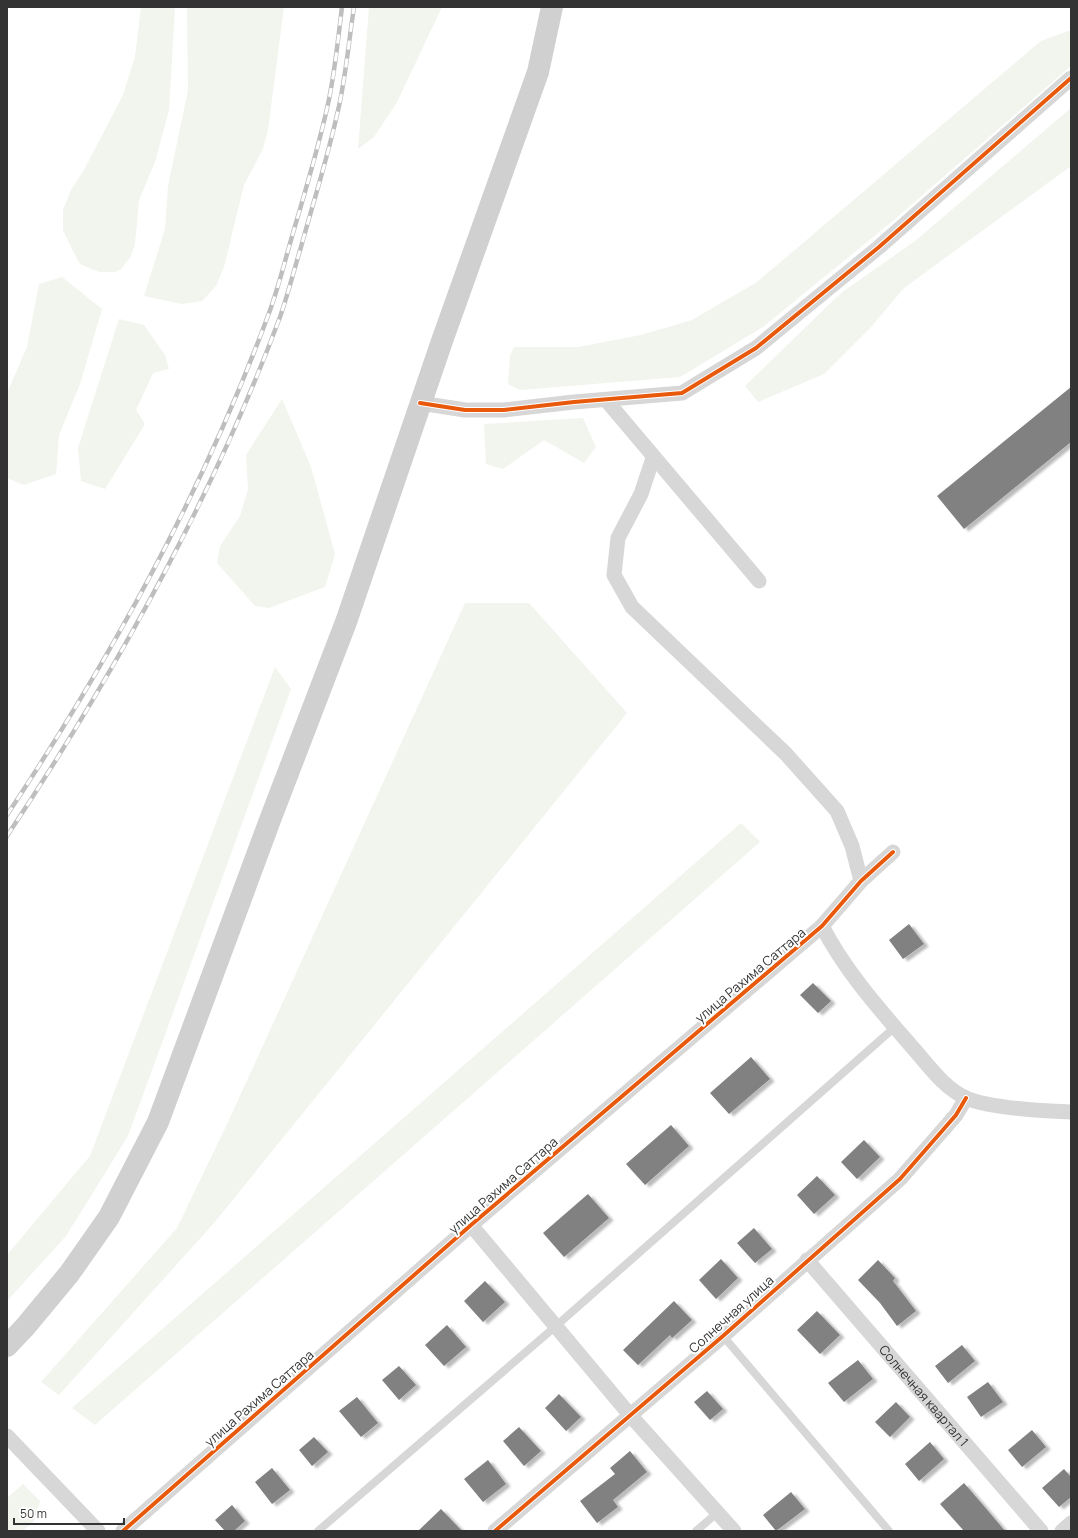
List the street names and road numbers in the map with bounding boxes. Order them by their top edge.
street label: улица Рахима Саттара [691,923,809,1027]
street label: улица Рахима Саттара [445,1133,561,1237]
street label: Солнечная улица [685,1271,777,1357]
street label: Солнечная квартал 1 [875,1341,973,1450]
street label: улица Рахима Саттара [201,1346,317,1450]

